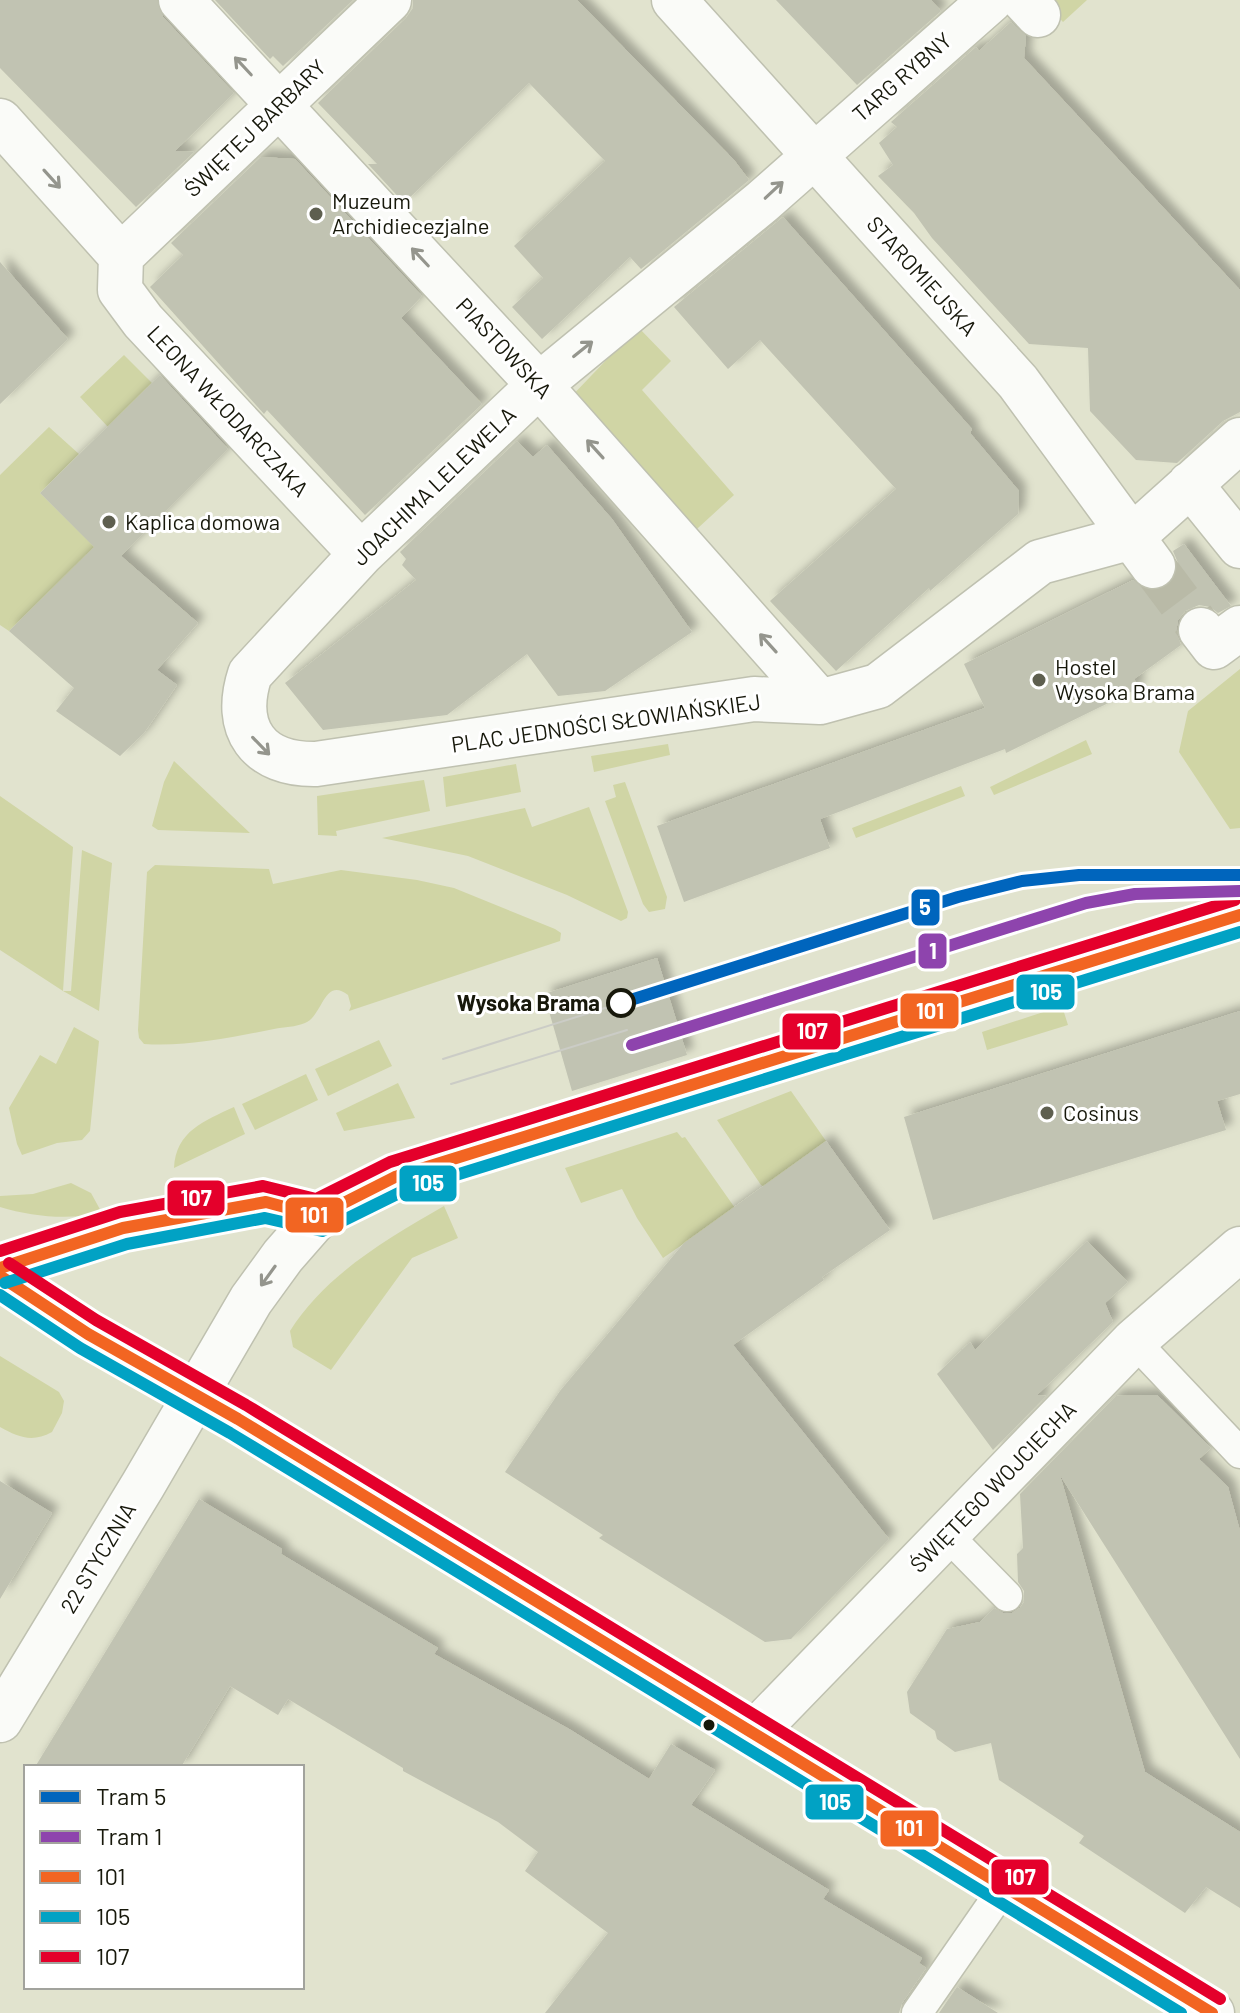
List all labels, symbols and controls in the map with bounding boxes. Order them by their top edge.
street label: TARG RYBNY [847,26,956,126]
street label: ŚWIĘTEJ BARBARY [178,53,330,201]
one-way arrow [235,57,253,77]
one-way arrow [43,169,61,189]
one-way arrow [764,181,784,199]
place label: Muzeum Archidiecezjalne [332,187,490,238]
marker: Muzeum Archidiecezjalne [307,205,325,223]
street label: STAROMIEJSKA [862,210,983,340]
one-way arrow [411,247,430,267]
street label: PIASTOWSKA [452,292,558,403]
street label: LEONA WŁODARCZAKA [143,319,315,501]
one-way arrow [572,340,593,357]
street label: JOACHIMA LELEWELA [346,401,520,570]
one-way arrow [587,439,605,459]
place label: Kaplica domowa [125,508,280,534]
marker: Kaplica domowa [100,513,118,531]
one-way arrow [759,634,777,654]
place label: Hostel Wysoka Brama [1055,653,1195,704]
marker: Hostel Wysoka Brama [1030,671,1048,689]
street label: PLAC JEDNOŚCI SŁOWIAŃSKIEJ [449,687,762,757]
one-way arrow [251,736,270,755]
line badge: 5 [910,888,941,927]
text: 5 [919,893,931,919]
line badge: 1 [917,932,948,970]
text: 1 [929,937,937,963]
line badge: 105 [1015,973,1076,1011]
text: 105 [1030,978,1062,1004]
place label: Wysoka Brama [457,989,600,1015]
marker: Wysoka Brama [607,989,635,1017]
line badge: 101 [899,992,960,1030]
text: 101 [916,997,944,1023]
line badge: 107 [781,1012,842,1051]
text: 107 [796,1017,828,1043]
place label: Cosinus [1063,1099,1139,1125]
marker: Cosinus [1038,1104,1056,1122]
line badge: 105 [398,1164,458,1203]
text: 105 [412,1169,444,1195]
line badge: 107 [166,1179,226,1217]
text: 107 [180,1184,212,1210]
line badge: 101 [284,1196,345,1234]
text: 101 [300,1201,328,1227]
one-way arrow [260,1265,277,1286]
street label: ŚWIĘTEGO WOJCIECHA [904,1396,1081,1577]
street label: 22 STYCZNIA [54,1498,140,1617]
unlabelled marker [701,1717,717,1733]
legend [24,1765,304,1989]
text: Tram 5 [96,1781,166,1810]
line badge: 105 [804,1783,865,1821]
text: 105 [819,1788,851,1814]
line badge: 101 [879,1809,940,1848]
text: 101 [895,1814,923,1840]
text: Tram 1 [96,1821,162,1850]
line badge: 107 [990,1858,1050,1896]
text: 101 [96,1861,126,1890]
text: 107 [1004,1863,1036,1889]
text: 105 [96,1901,130,1930]
text: 107 [96,1941,129,1970]

